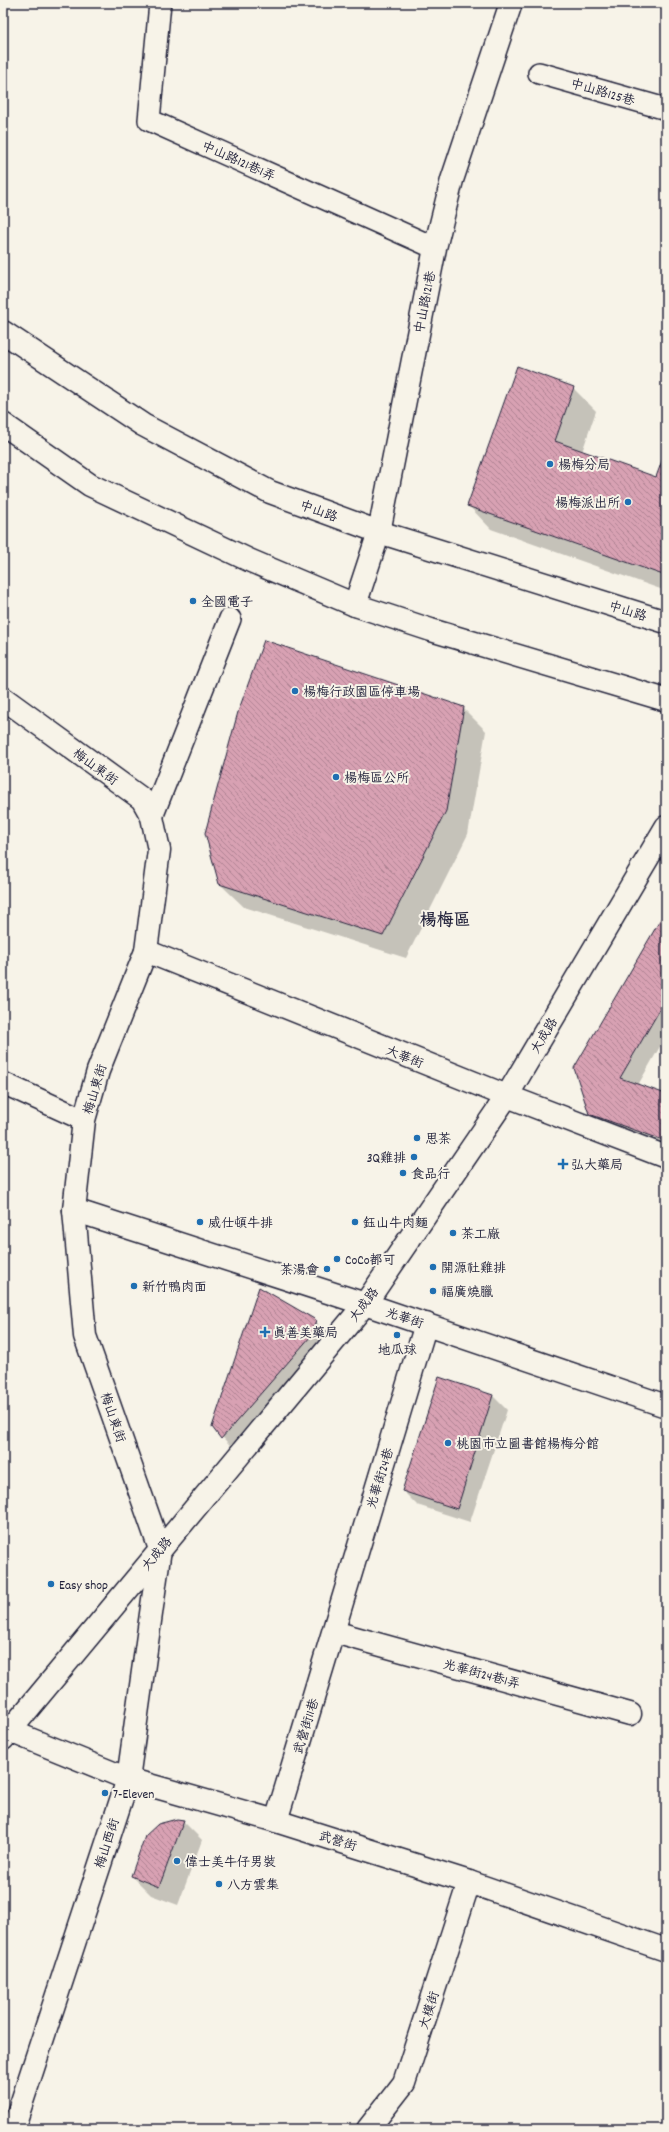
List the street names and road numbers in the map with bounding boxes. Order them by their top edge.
street label: 中山路125巷 [568,75,637,112]
street label: 中山路121巷1弄 [198,137,278,187]
street label: 中山路121巷 [411,270,442,335]
street label: 中山路 [297,497,340,528]
street label: 中山路 [606,598,649,627]
street label: 梅山東街 [68,745,121,791]
street label: 大成路 [527,1015,563,1058]
street label: 大華街 [382,1042,426,1074]
street label: 梅山東街 [80,1062,113,1117]
street label: 大成路 [346,1284,384,1327]
street label: 光華街 [383,1304,426,1335]
street label: 梅山東街 [94,1390,129,1445]
street label: 光華街24巷 [363,1446,400,1512]
street label: 大成路 [138,1534,178,1576]
street label: 光華街24巷1弄 [441,1656,522,1695]
street label: 武營街11巷 [290,1696,325,1757]
street label: 梅山西街 [91,1816,125,1871]
street label: 武營街 [316,1828,359,1857]
street label: 大模街 [415,1989,445,2032]

